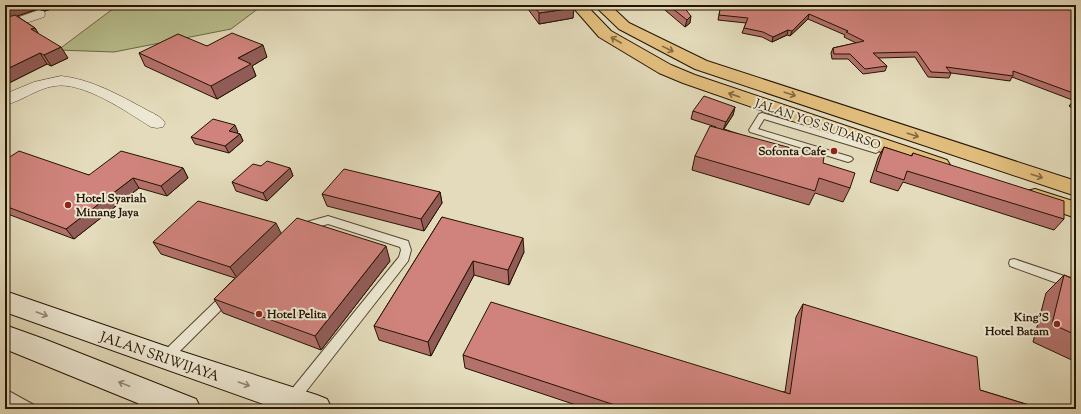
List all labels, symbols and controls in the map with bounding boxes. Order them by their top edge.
one-way arrow [611,36,623,44]
one-way arrow [662,46,674,53]
one-way arrow [728,90,740,98]
one-way arrow [783,91,796,98]
street label: JALAN YOS SUDARSO [751,95,883,155]
one-way arrow [907,132,920,139]
place label: Sofonta Cafe [758,143,826,161]
marker: Sofonta Cafe [829,146,839,156]
one-way arrow [1030,173,1043,180]
place label: Hotel Syariah Minang Jaya [75,190,147,222]
marker: Hotel Syariah Minang Jaya [63,200,73,210]
place label: Hotel Pelita [266,306,327,324]
marker: Hotel Pelita [254,309,264,319]
place label: King'S Hotel Batam [984,309,1049,341]
one-way arrow [35,311,47,319]
marker: King'S Hotel Batam [1052,319,1062,329]
street label: JALAN SRIWIJAYA [96,328,222,388]
one-way arrow [118,379,130,387]
one-way arrow [237,381,249,389]

